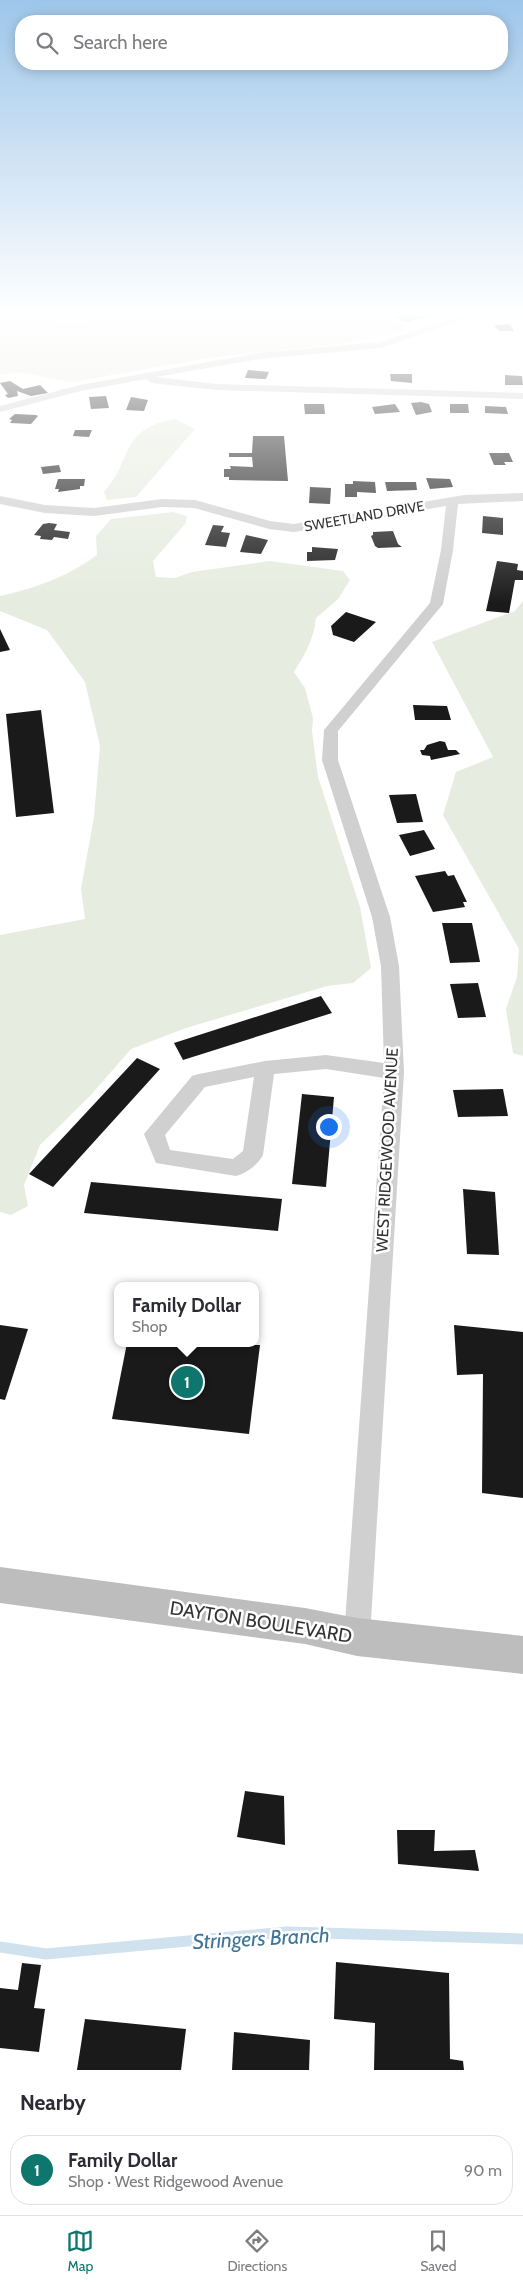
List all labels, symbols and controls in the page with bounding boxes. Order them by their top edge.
search box [15,15,508,70]
icon: search [33,29,61,57]
text: Search here [73,31,167,54]
street label: SWEETLAND DRIVE [303,497,426,535]
street label: WEST RIDGEWOOD AVENUE [372,1047,402,1253]
your location [316,1114,342,1140]
popup [114,1282,259,1347]
text: Family Dollar [132,1294,241,1317]
text: Shop [132,1317,168,1336]
pin: 1 [171,1363,203,1401]
street label: DAYTON BOULEVARD [168,1596,354,1648]
water label: Stringers Branch [192,1922,330,1954]
text: Nearby [20,2090,86,2115]
text: Family Dollar [68,2149,177,2172]
text: 1 [34,2161,40,2180]
text: 90 m [464,2161,502,2180]
text: Shop · West Ridgewood Avenue [68,2172,283,2191]
tab: Map [66,2227,94,2275]
tab: Directions [227,2227,287,2275]
tab: Saved [420,2227,457,2275]

